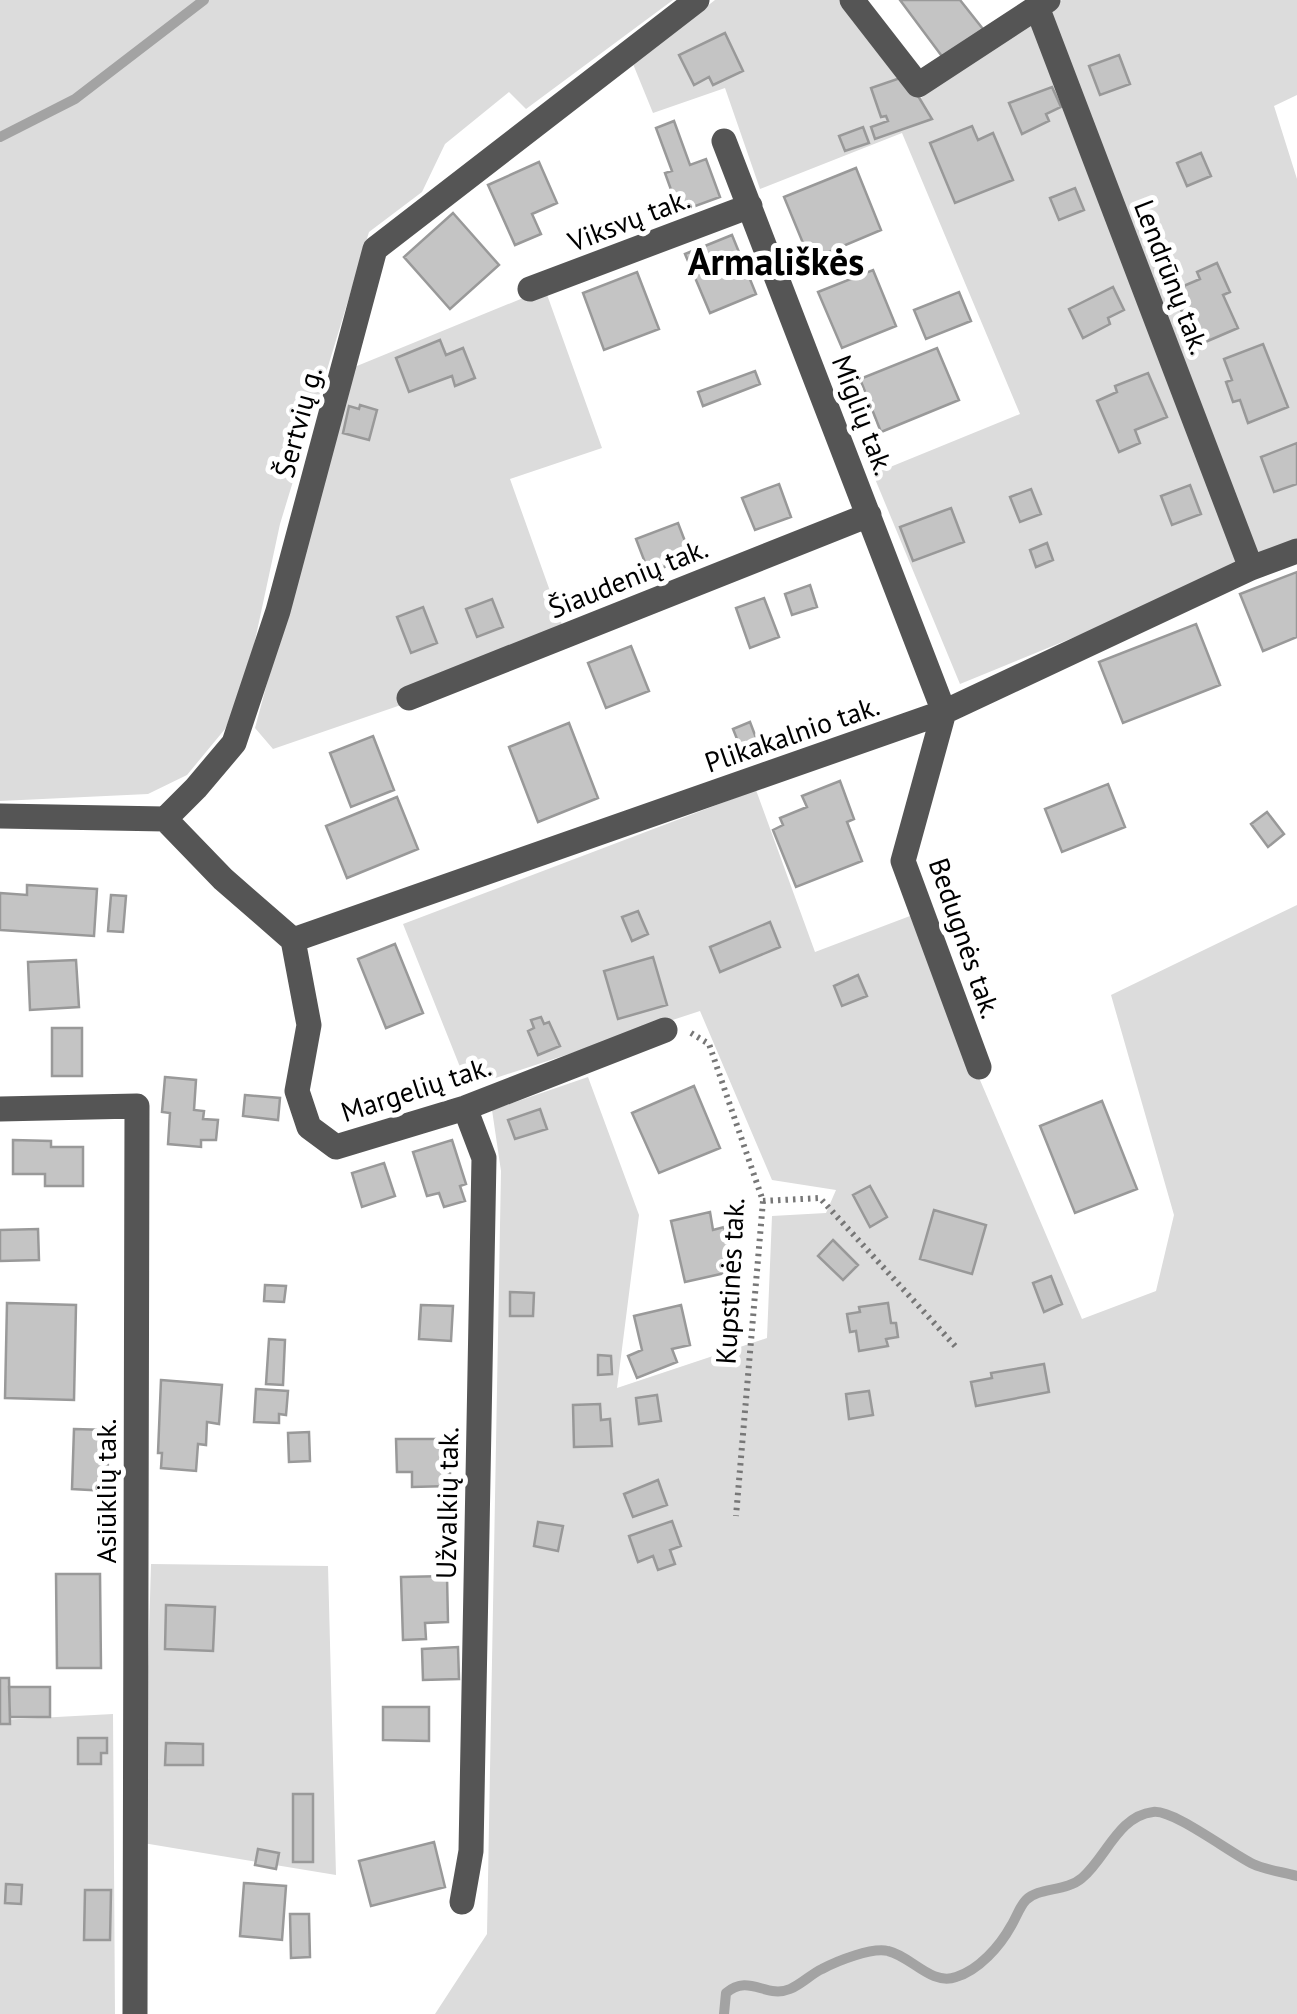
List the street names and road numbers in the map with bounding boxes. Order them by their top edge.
street label: Viksvų tak. [562,179,695,260]
street label: Lendrūnų tak. [1126,194,1219,359]
street label: Miglių tak. [824,349,903,480]
street label: Šertvių g. [265,362,330,481]
street label: Šiaudenių tak. [543,529,713,626]
street label: Plikakalnio tak. [700,686,884,781]
street label: Bedugnės tak. [921,853,1010,1023]
street label: Margelių tak. [336,1047,496,1130]
street label: Kupstinės tak. [707,1197,752,1365]
street label: Asiūklių tak. [87,1418,124,1564]
street label: Užvalkių tak. [427,1427,466,1579]

